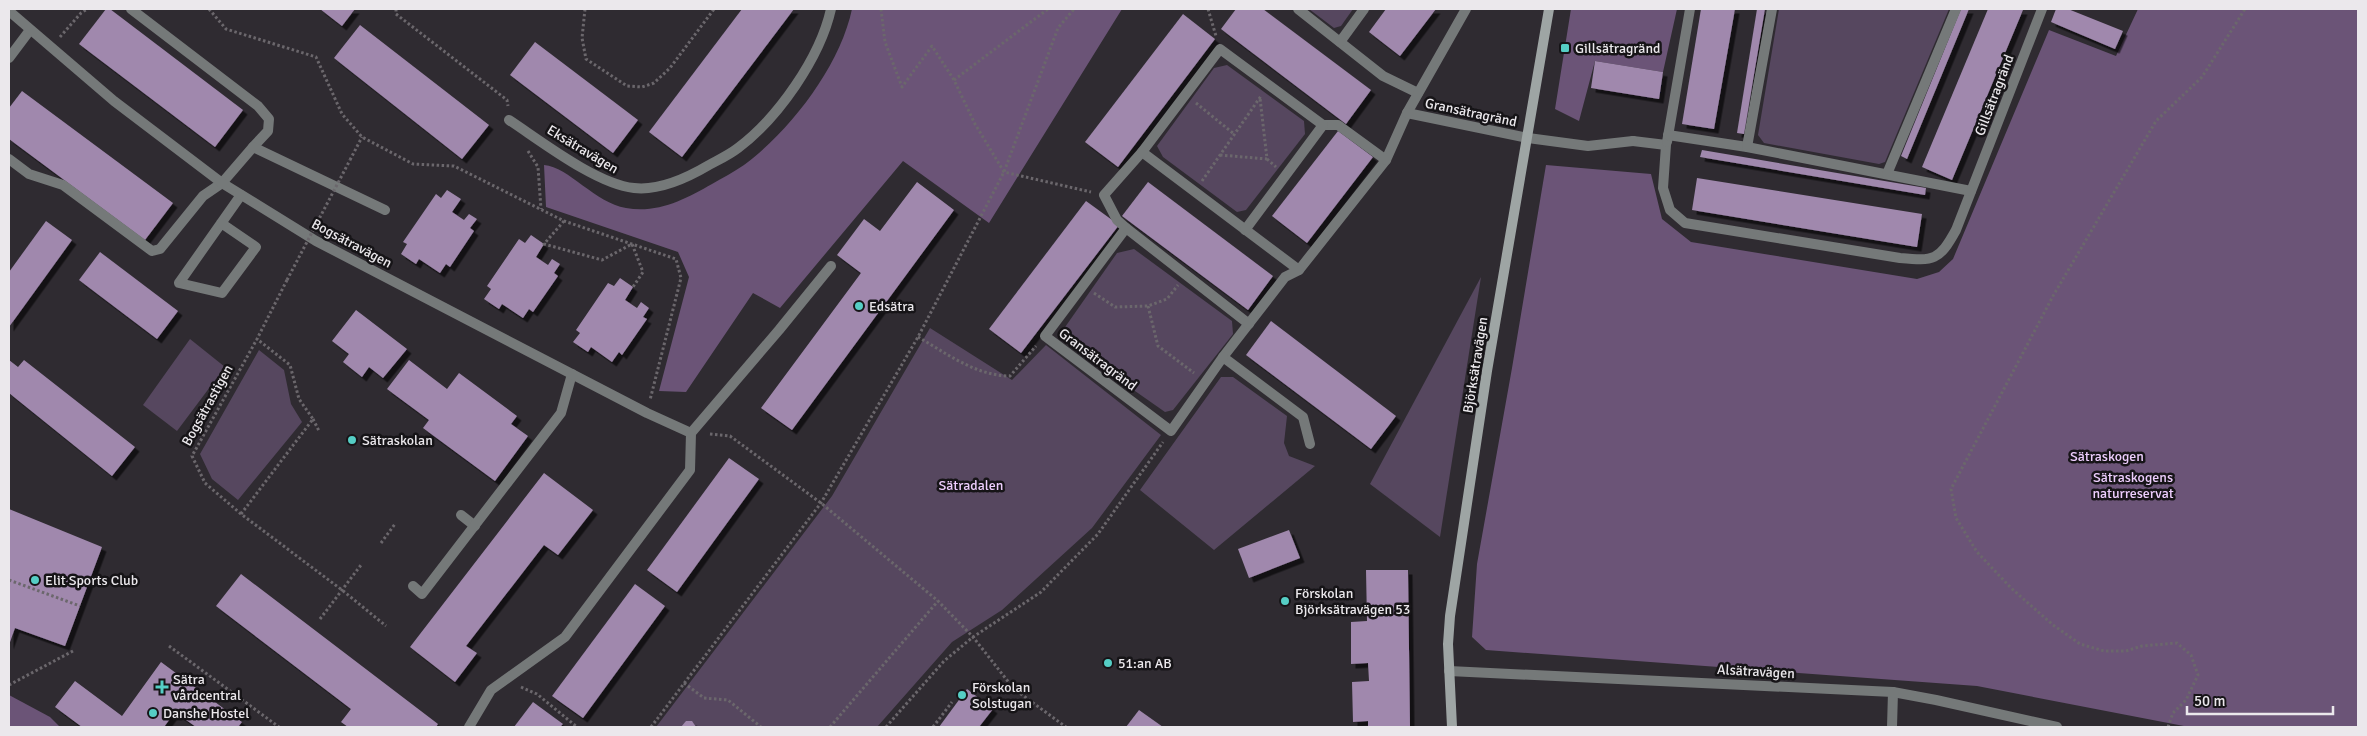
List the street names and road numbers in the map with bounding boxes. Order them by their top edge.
street label: Gillsätragränd [1971,52,2018,138]
street label: Gransätragränd [1423,94,1518,131]
street label: Eksätravägen [544,121,622,177]
street label: Bogsätravägen [309,215,395,272]
street label: Björksätravägen [1459,316,1491,414]
street label: Gransätragränd [1055,324,1140,394]
street label: Bogsätrastigen [178,362,237,449]
street label: Alsätravägen [1717,661,1795,682]

